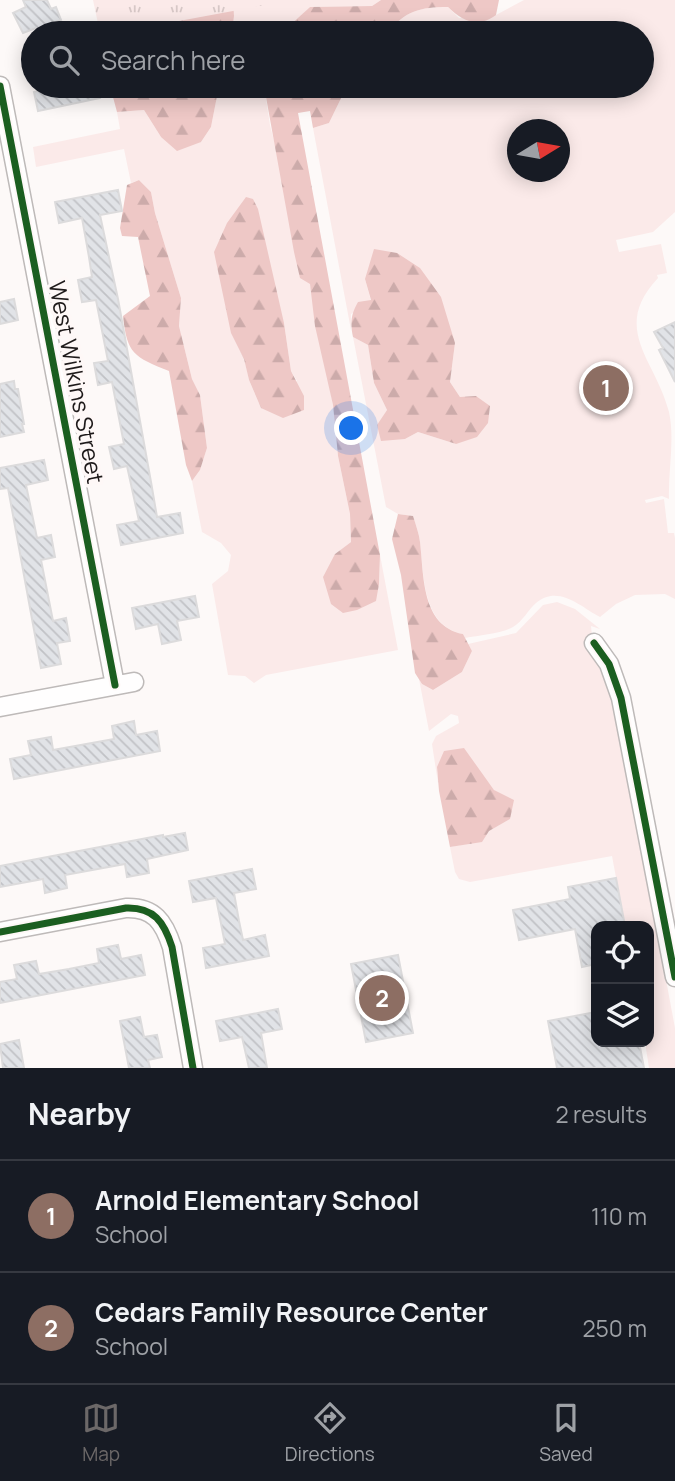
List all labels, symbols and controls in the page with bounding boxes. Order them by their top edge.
search box [21,21,654,98]
icon: search [45,41,83,79]
text: Search here [101,42,246,78]
north arrow [507,119,570,182]
street label: West Wilkins Street [42,278,112,486]
pin: 1 [583,362,629,414]
your location [334,411,368,445]
map controls [591,921,654,1047]
button: locate [591,921,654,984]
pin: 2 [359,972,405,1024]
button: layers [591,984,654,1047]
text: Nearby [28,1093,131,1134]
text: 2 results [555,1098,647,1130]
text: Arnold Elementary School [95,1182,420,1218]
text: 1 [46,1200,56,1232]
text: 110 m [591,1200,647,1232]
text: School [95,1218,168,1250]
text: Cedars Family Resource Center [95,1294,488,1330]
text: 2 [44,1312,58,1344]
text: 250 m [582,1312,647,1344]
text: School [95,1330,168,1362]
tab: Map [82,1399,120,1467]
tab: Directions [285,1399,375,1467]
tab: Saved [539,1399,593,1467]

